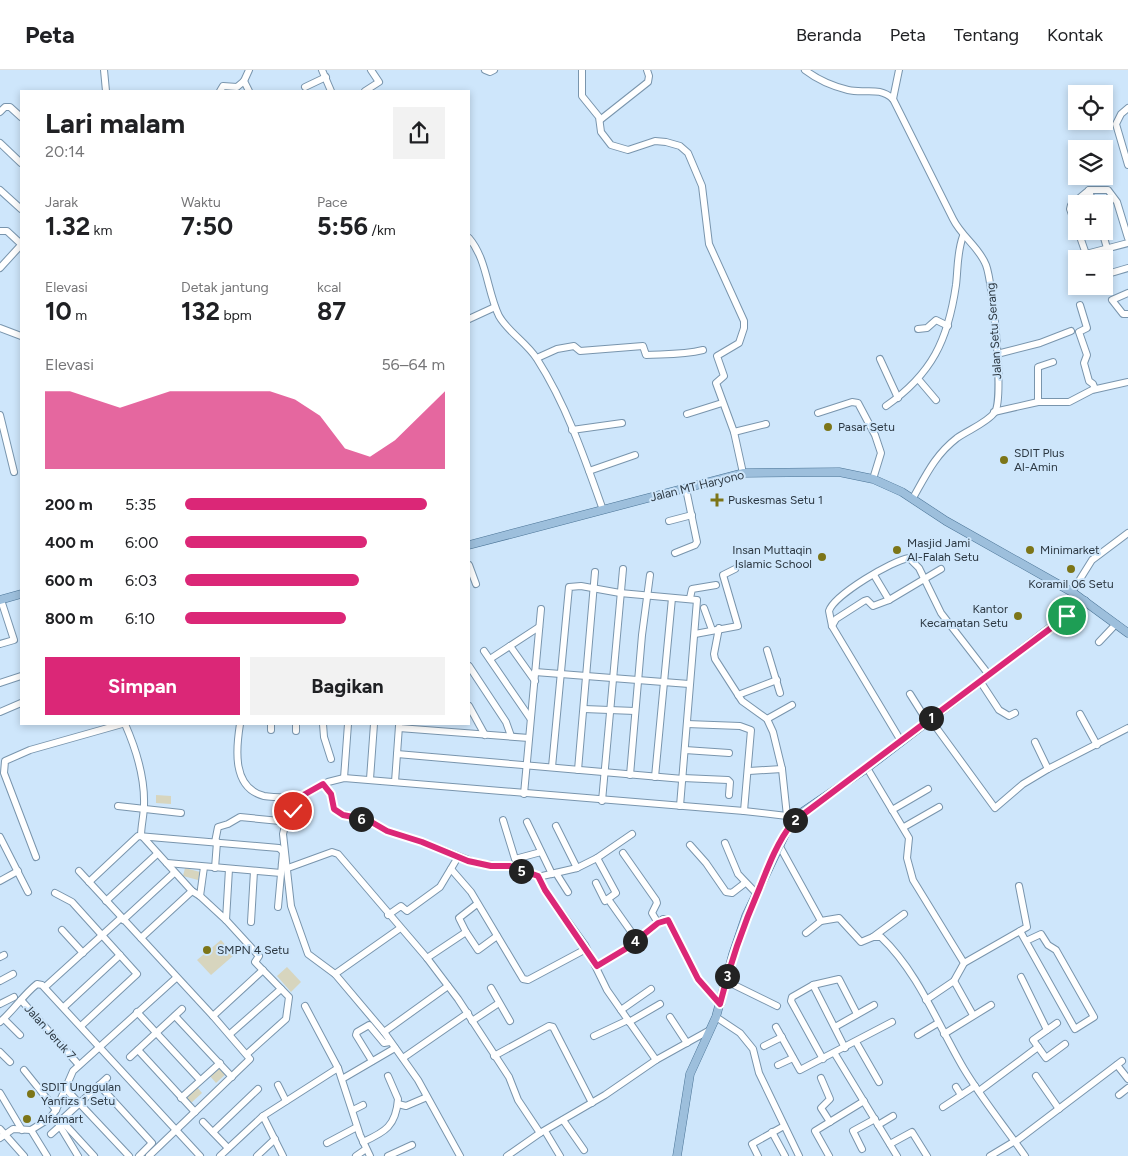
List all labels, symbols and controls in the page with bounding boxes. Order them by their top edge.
text: Peta [25,20,75,49]
text: Beranda [796,24,862,46]
text: Peta [890,24,926,46]
text: Tentang [954,24,1019,46]
text: Kontak [1047,24,1103,46]
map controls [1068,85,1113,295]
button: locate [1068,85,1113,130]
text: Lari malam [45,106,185,140]
button: share [393,107,445,159]
button: layers [1068,140,1113,185]
text: 20:14 [45,142,85,161]
text: Jarak [45,194,78,211]
text: Waktu [181,194,221,211]
text: Pace [317,194,347,211]
button: + [1068,195,1113,240]
text: 1.32 [45,211,90,241]
text: 7:50 [181,211,233,241]
text: 5:56 [317,211,368,241]
text: km [90,222,112,239]
text: /km [368,222,396,239]
button: − [1068,250,1113,295]
text: Elevasi [45,279,88,296]
text: Detak jantung [181,279,269,296]
text: kcal [317,279,341,296]
street label: Jalan Setu Serang [984,282,1004,380]
text: 10 [45,296,72,326]
text: 132 [181,296,220,326]
text: 87 [317,296,346,326]
text: m [72,307,87,324]
text: bpm [220,307,252,324]
text: Elevasi [45,355,94,374]
text: 56–64 m [381,355,445,374]
place label: Pasar Setu [838,420,895,434]
marker: Pasar Setu [822,421,834,433]
place label: SDIT Plus Al-Amin [1014,446,1065,474]
marker: SDIT Plus Al-Amin [998,454,1010,466]
street label: Jalan MT Haryono [649,468,746,504]
marker: Puskesmas Setu 1 [710,493,724,507]
place label: Puskesmas Setu 1 [728,493,823,507]
text: 200 m [45,495,93,514]
text: 5:35 [125,495,156,514]
text: 400 m [45,533,94,552]
text: 6:00 [125,533,159,552]
place label: Masjid Jami Al-Falah Setu [907,536,979,564]
place label: Insan Muttaqin Islamic School [732,543,812,571]
place label: Minimarket [1040,543,1100,557]
marker: Masjid Jami Al-Falah Setu [891,544,903,556]
marker: Minimarket [1024,544,1036,556]
marker: Insan Muttaqin Islamic School [816,551,828,563]
marker: Koramil 06 Setu [1065,563,1077,575]
text: 600 m [45,571,93,590]
text: 6:03 [125,571,157,590]
place label: Koramil 06 Setu [1028,577,1114,591]
pin [1046,595,1088,637]
place label: Kantor Kecamatan Setu [920,602,1008,630]
icon: arrive [1053,602,1081,630]
text: 800 m [45,609,93,628]
text: 6:10 [125,609,155,628]
marker: Kantor Kecamatan Setu [1012,610,1024,622]
button: Simpan [45,657,240,715]
button: Bagikan [250,657,445,715]
pin: 1 [918,706,944,730]
text: 1 [929,710,934,727]
pin [272,790,314,832]
icon: check [279,797,307,825]
pin: 6 [348,806,374,832]
pin: 2 [782,808,808,832]
text: 6 [357,811,366,828]
text: 2 [791,812,800,829]
pin: 5 [508,858,534,884]
text: 5 [517,863,526,880]
pin: 4 [622,928,648,954]
text: 4 [631,933,640,950]
place label: SMPN 4 Setu [217,943,289,957]
marker: SMPN 4 Setu [201,944,213,956]
pin: 3 [714,964,740,988]
text: 3 [724,968,731,985]
street label: Jalan Jeruk 7 [22,1002,79,1063]
place label: SDIT Unggulan Yanfizs 1 Setu [41,1080,121,1108]
marker: SDIT Unggulan Yanfizs 1 Setu [25,1088,37,1100]
place label: Alfamart [37,1112,84,1126]
marker: Alfamart [21,1113,33,1125]

